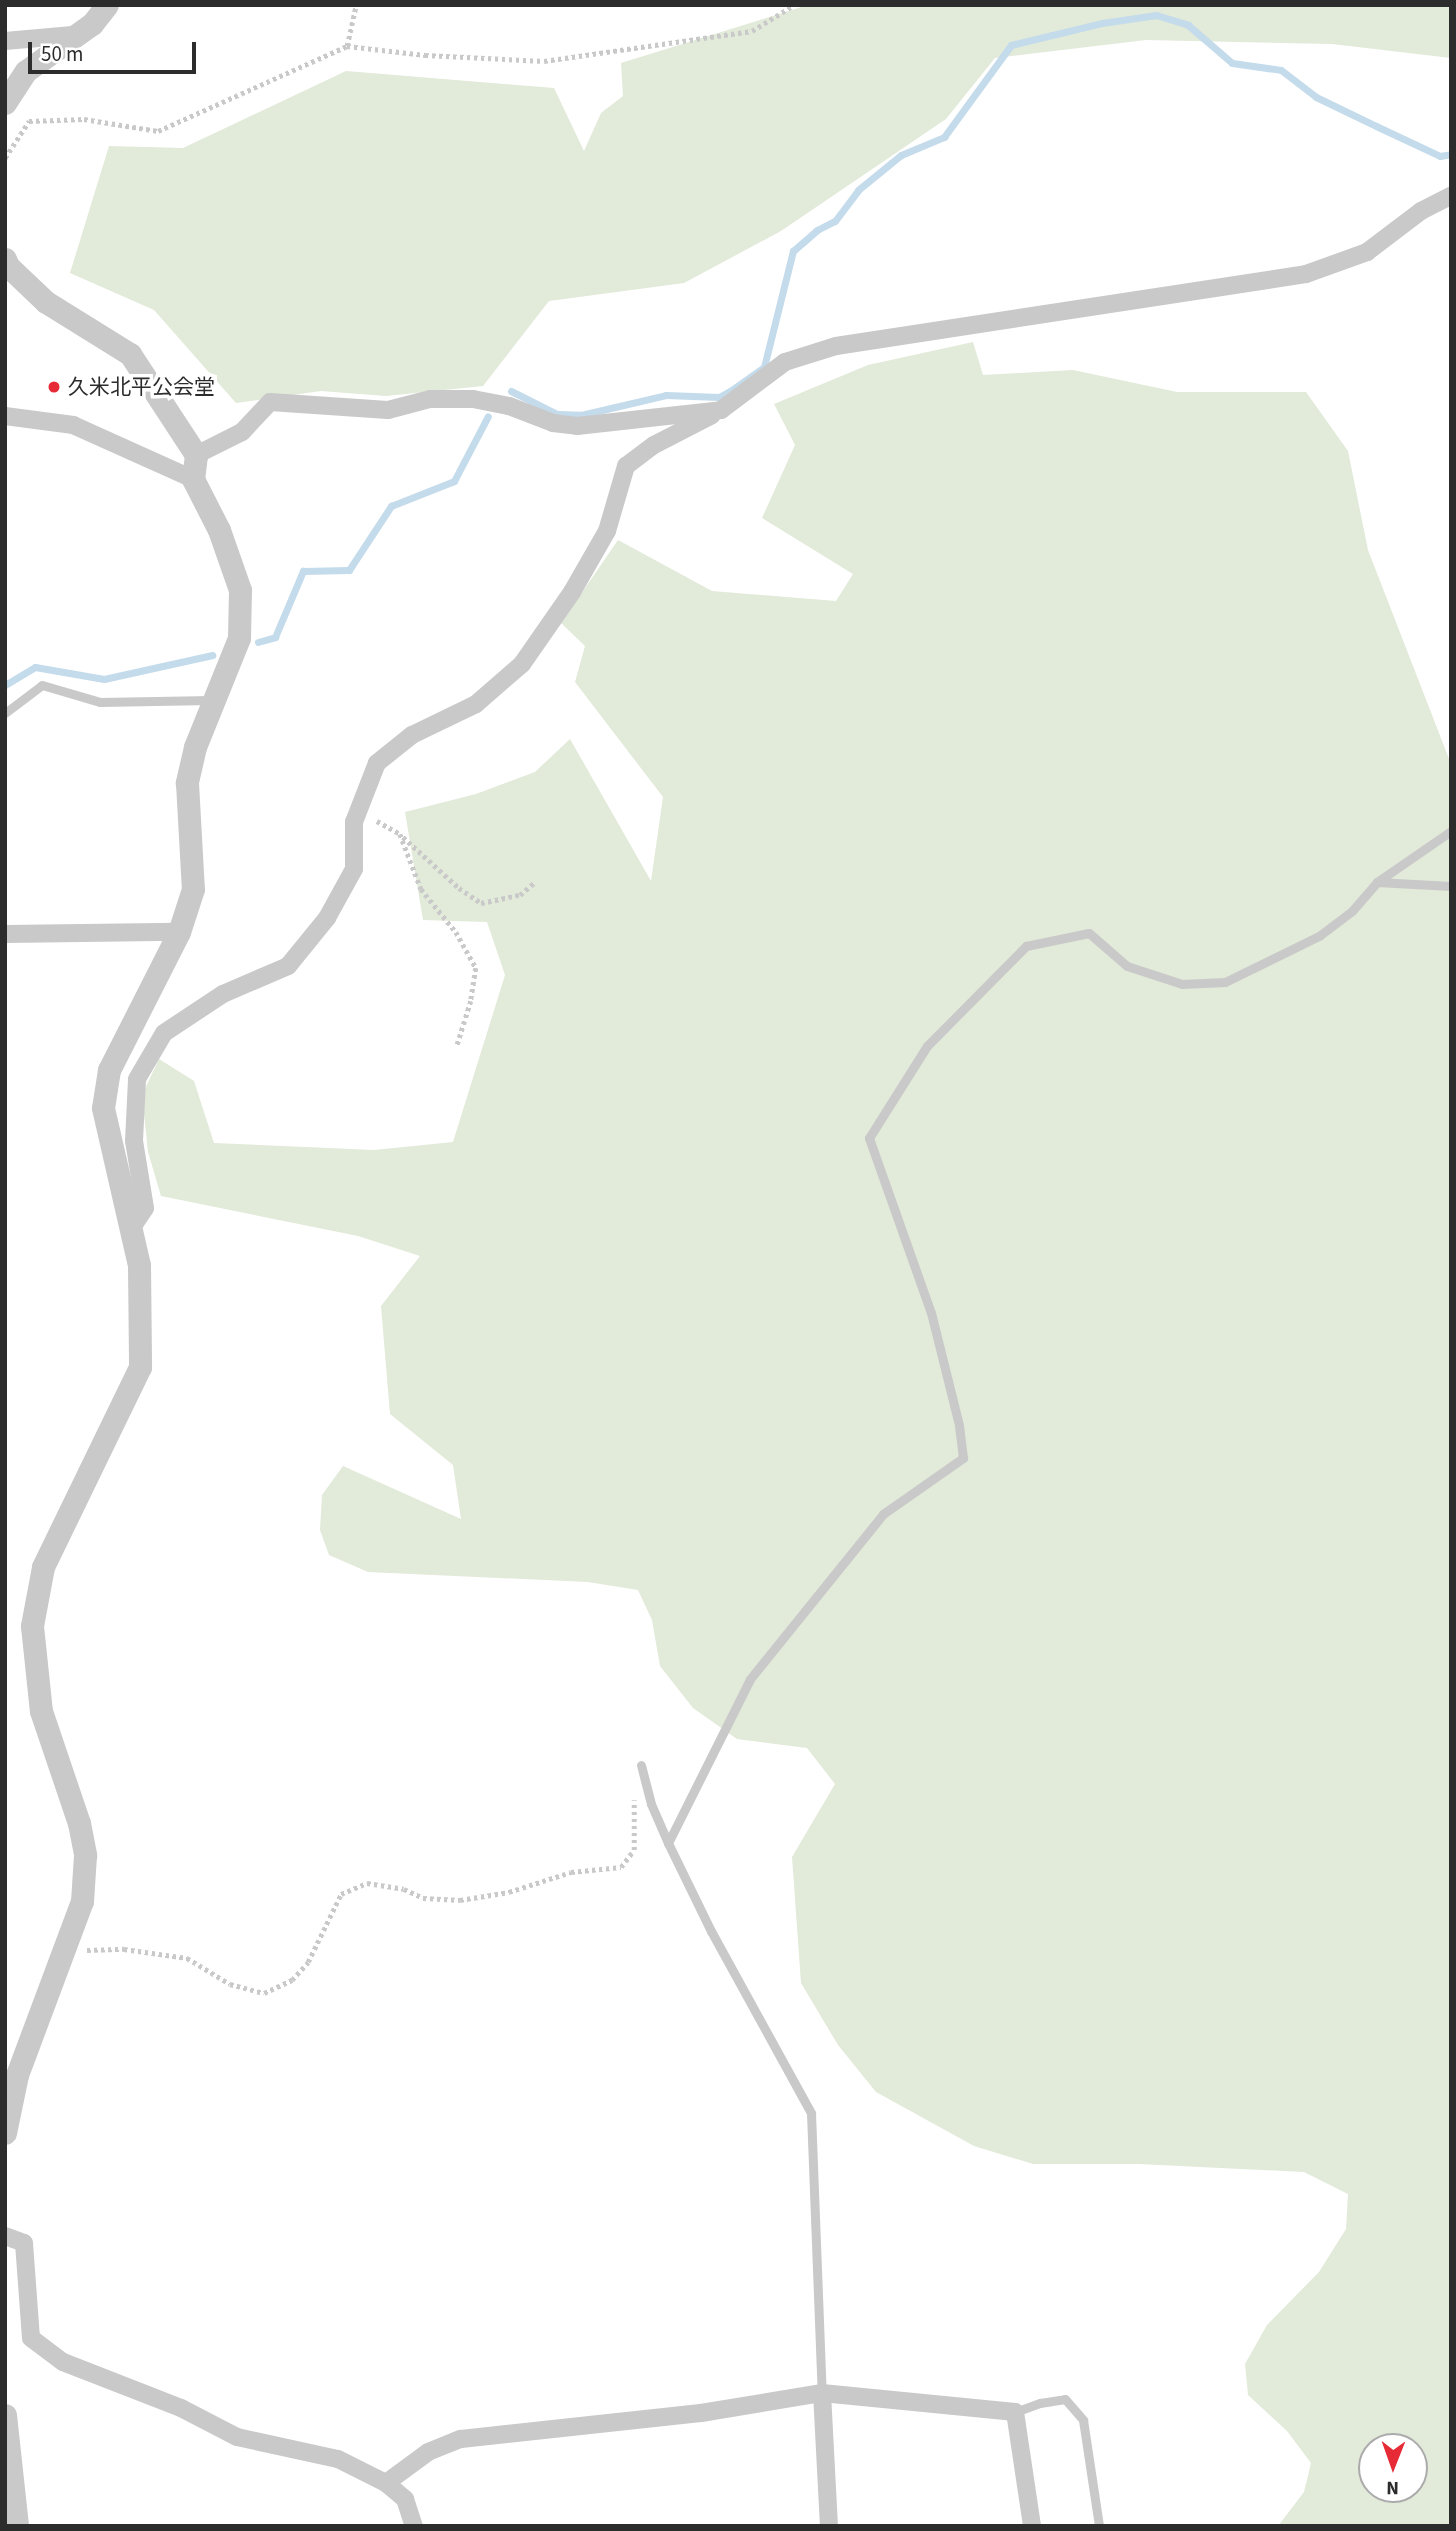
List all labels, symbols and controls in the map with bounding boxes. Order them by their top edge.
scale bar [32,28,200,72]
text: 50 m [41,39,83,69]
place label: 久米北平公会堂 [68,374,215,400]
marker: 久米北平公会堂 [46,379,62,395]
north arrow [1358,2433,1428,2503]
text: N [1386,2474,1399,2501]

